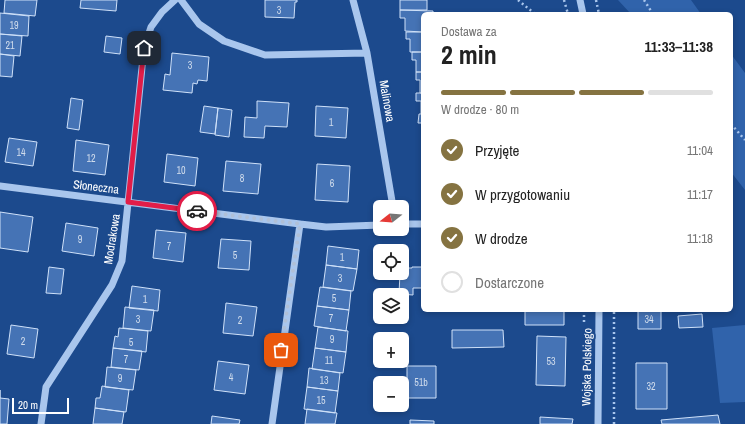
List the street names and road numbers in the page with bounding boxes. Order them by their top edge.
street label: Malinowa [375,79,399,124]
street label: Słoneczna [72,176,120,198]
street label: Modrakowa [100,212,124,265]
street label: Wojska Polskiego [578,328,596,406]

